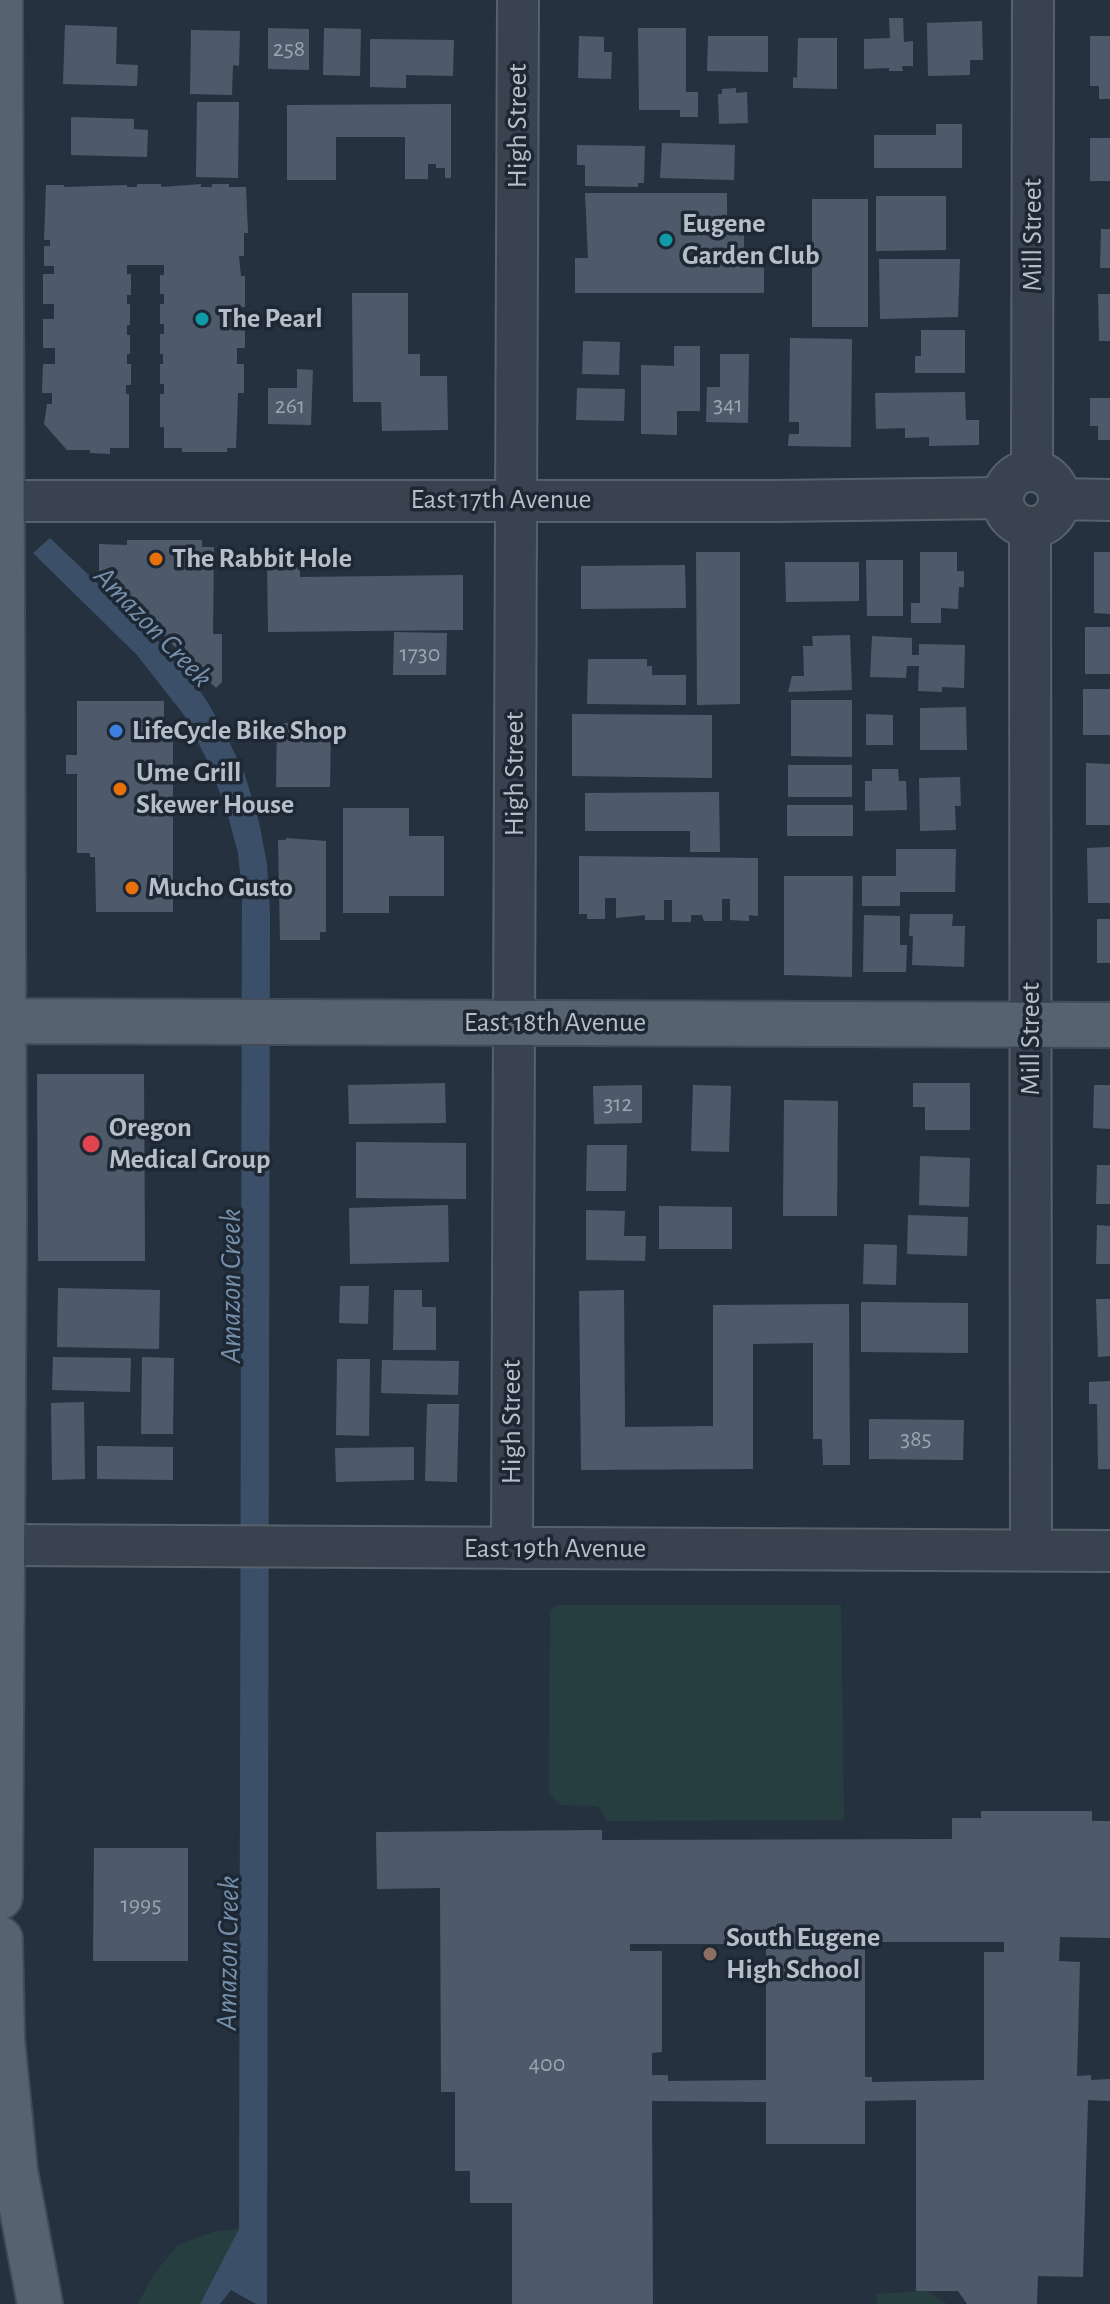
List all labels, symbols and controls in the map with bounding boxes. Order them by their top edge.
house number: 258 [273,35,305,63]
street label: High Street [501,64,535,188]
street label: Mill Street [1016,178,1050,292]
place label: Eugene Garden Club [682,207,820,273]
marker: Eugene Garden Club [657,231,675,249]
place label: The Pearl [218,302,323,336]
marker: The Pearl [193,310,211,328]
house number: 341 [713,391,743,419]
house number: 261 [275,392,305,420]
street label: East 17th Avenue [411,483,591,517]
place label: The Rabbit Hole [172,542,352,576]
marker: The Rabbit Hole [147,550,165,568]
water label: Amazon Creek [86,559,220,695]
house number: 1730 [400,640,440,668]
street label: High Street [498,712,532,836]
place label: LifeCycle Bike Shop [132,714,347,748]
marker: LifeCycle Bike Shop [107,722,125,740]
place label: Ume Grill Skewer House [136,756,294,822]
marker: Ume Grill Skewer House [111,780,129,798]
place label: Mucho Gusto [148,871,293,905]
marker: Mucho Gusto [123,879,141,897]
street label: Mill Street [1014,982,1048,1096]
street label: East 18th Avenue [464,1006,646,1040]
house number: 312 [603,1090,633,1118]
place label: Oregon Medical Group [109,1111,271,1177]
marker: Oregon Medical Group [80,1133,102,1155]
water label: Amazon Creek [213,1209,249,1363]
street label: High Street [495,1360,529,1484]
house number: 385 [900,1425,932,1453]
street label: East 19th Avenue [464,1532,646,1566]
water label: Amazon Creek [209,1875,247,2031]
house number: 1995 [121,1891,161,1919]
place label: South Eugene High School [726,1921,880,1987]
marker: South Eugene High School [701,1945,719,1963]
house number: 400 [529,2050,565,2078]

